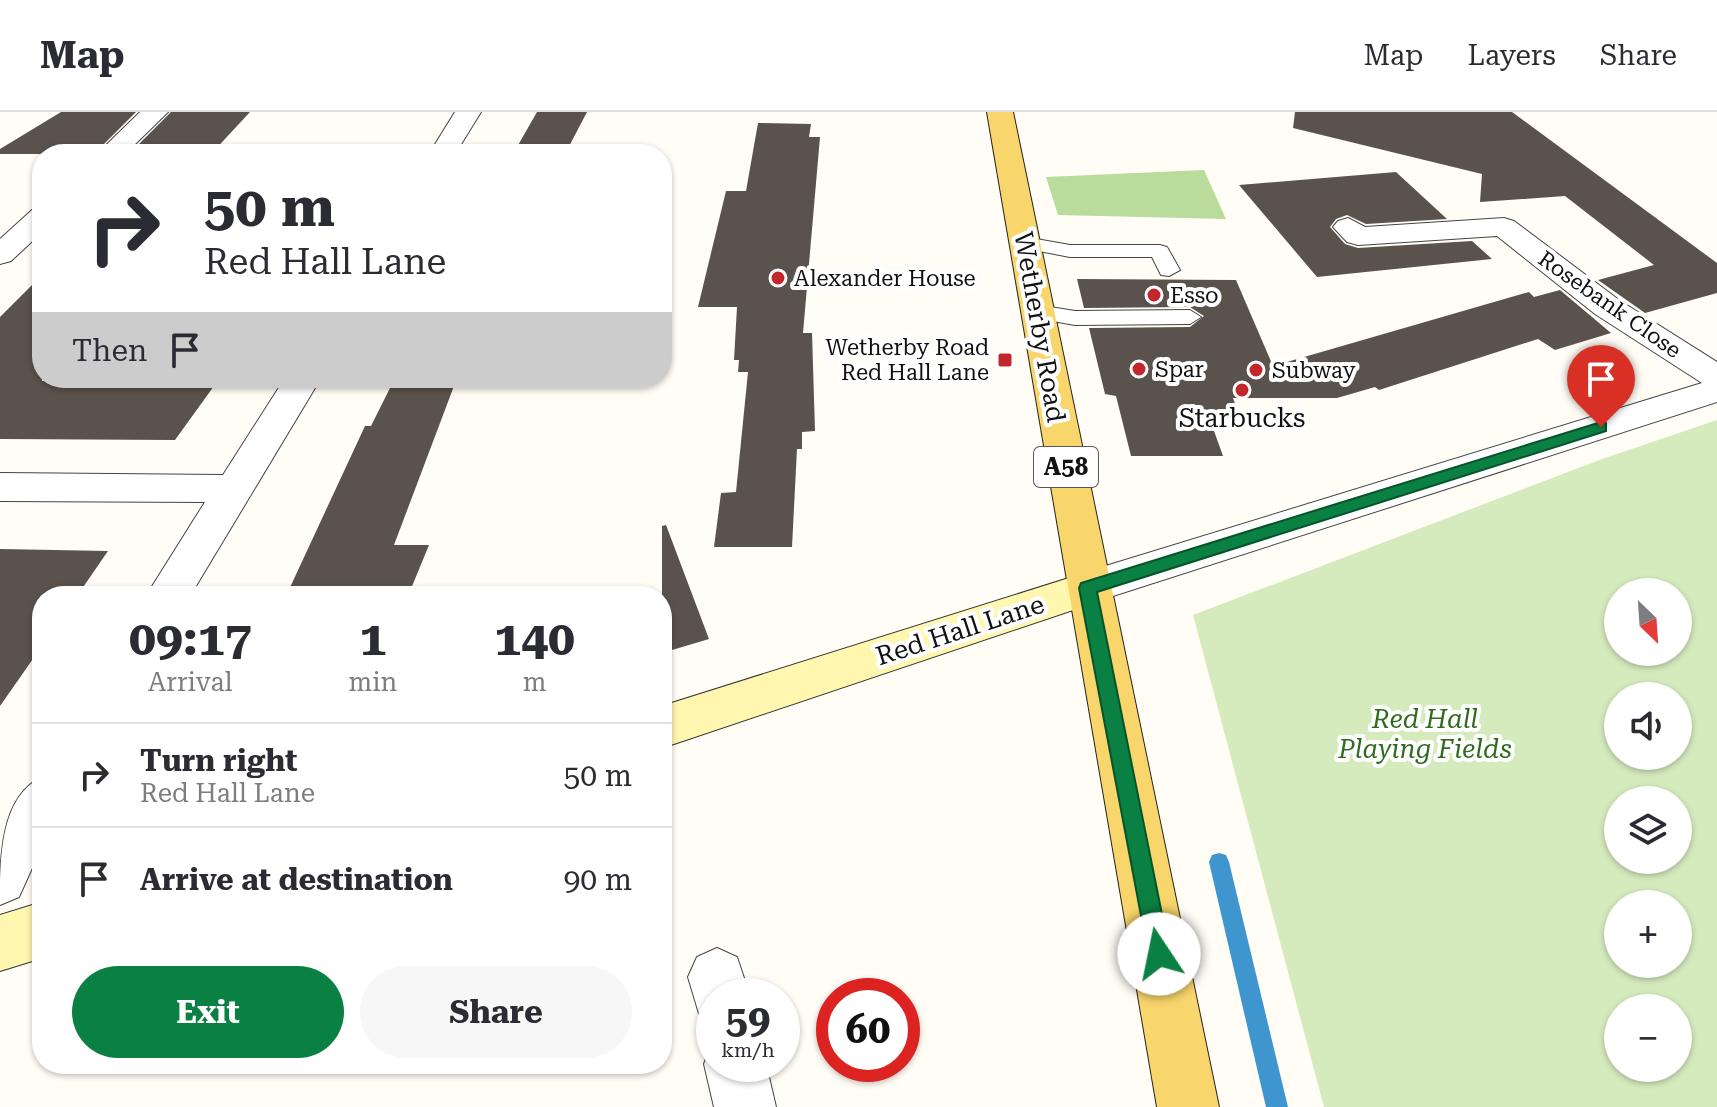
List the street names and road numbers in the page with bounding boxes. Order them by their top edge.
street label: Wetherby Road [1008,229,1072,425]
street label: Rosebank Close [1534,246,1686,363]
road number: A58 [1034,447,1098,487]
street label: Red Hall Lane [872,589,1048,671]

